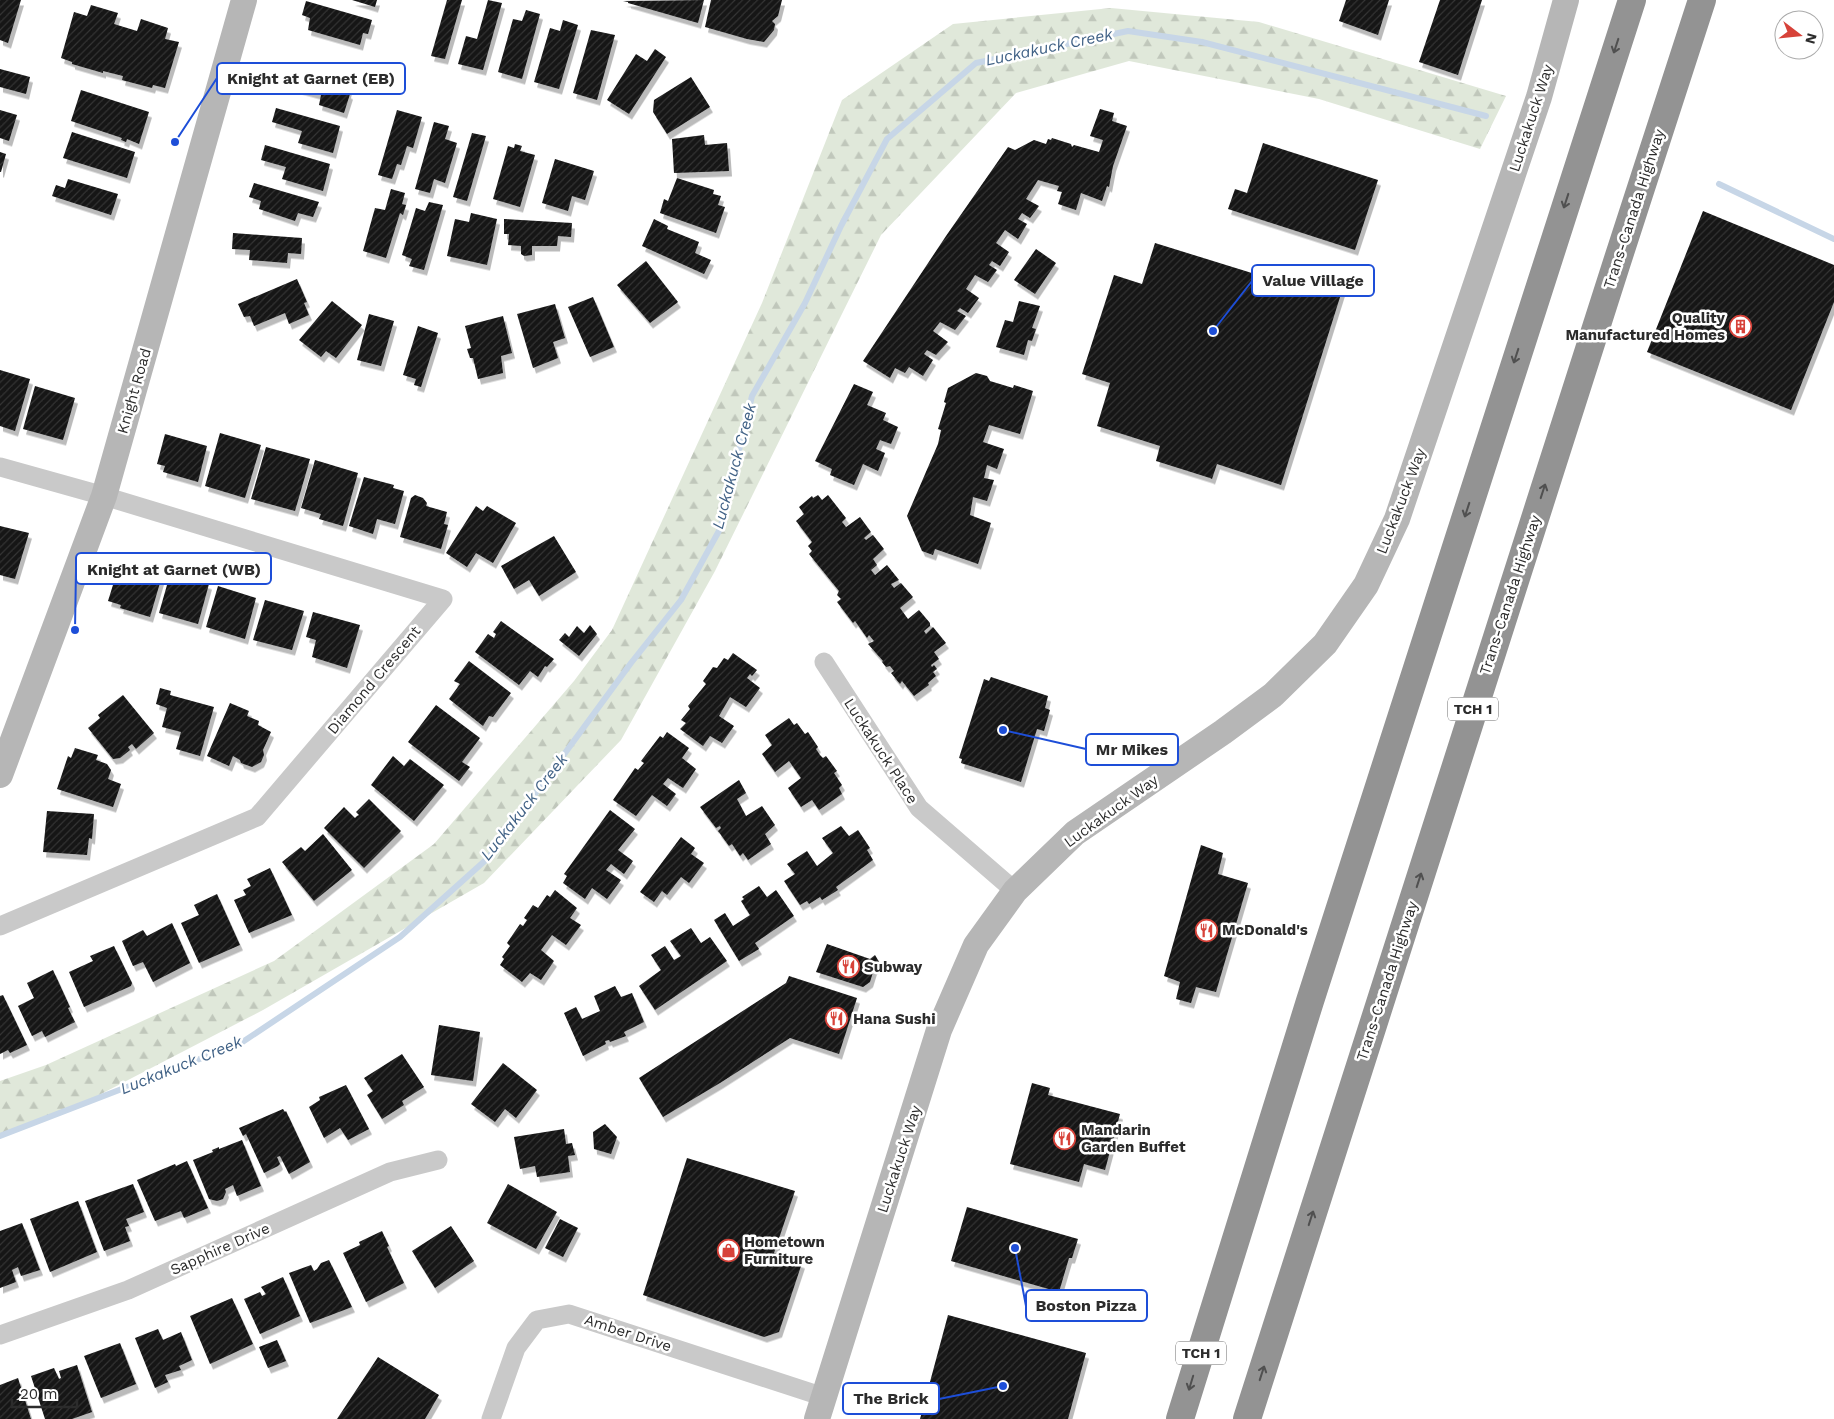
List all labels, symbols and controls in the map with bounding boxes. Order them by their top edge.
north arrow [1774,10,1824,60]
water label: Luckakuck Creek [984,24,1116,70]
text: N [1802,31,1821,46]
one-way arrow [1611,38,1621,54]
street label: Luckakuck Way [1505,62,1557,174]
callout: Knight at Garnet (EB) [217,63,405,94]
text: Knight at Garnet (EB) [227,69,395,88]
street label: Trans-Canada Highway [1600,127,1668,291]
one-way arrow [1561,193,1570,208]
callout: Value Village [1252,265,1374,296]
text: Value Village [1262,271,1364,290]
place label: Quality Manufactured Homes [1565,309,1726,344]
building icon: Quality Manufactured Homes [1729,315,1753,339]
street label: Knight Road [113,346,155,436]
one-way arrow [1511,347,1521,363]
water label: Luckakuck Creek [708,400,760,531]
street label: Luckakuck Way [1373,445,1430,557]
one-way arrow [1539,484,1548,500]
one-way arrow [1462,502,1471,518]
street label: Trans-Canada Highway [1476,513,1544,677]
callout: Knight at Garnet (WB) [76,553,271,584]
text: Knight at Garnet (WB) [87,560,261,579]
street label: Diamond Crescent [324,622,425,738]
street label: Luckakuck Place [840,695,922,807]
road number: TCH 1 [1448,698,1498,721]
callout: Mr Mikes [1086,734,1178,765]
text: Mr Mikes [1096,740,1169,759]
water label: Luckakuck Creek [477,749,572,864]
street label: Luckakuck Way [1060,771,1162,851]
one-way arrow [1415,872,1424,888]
street label: Trans-Canada Highway [1353,899,1421,1063]
restaurant icon: McDonald's [1194,918,1218,942]
place label: McDonald's [1222,921,1308,939]
restaurant icon: Subway [836,955,860,979]
place label: Subway [864,958,923,976]
restaurant icon: Hana Sushi [825,1007,849,1031]
place label: Hana Sushi [853,1010,936,1028]
water label: Luckakuck Creek [117,1031,246,1098]
street label: Luckakuck Way [873,1103,925,1215]
place label: Mandarin Garden Buffet [1081,1121,1186,1156]
restaurant icon: Mandarin Garden Buffet [1053,1127,1077,1151]
one-way arrow [1307,1210,1316,1226]
street label: Sapphire Drive [167,1219,273,1279]
place label: Hometown Furniture [744,1233,825,1268]
shop icon: Hometown Furniture [716,1239,740,1263]
callout: Boston Pizza [1026,1290,1147,1321]
text: Boston Pizza [1035,1296,1137,1315]
street label: Amber Drive [582,1310,674,1356]
road number: TCH 1 [1176,1342,1226,1365]
one-way arrow [1257,1365,1267,1381]
one-way arrow [1186,1375,1196,1391]
scale bar [12,1376,78,1408]
callout: The Brick [843,1383,939,1414]
text: 20 m [20,1385,58,1403]
text: The Brick [853,1389,929,1408]

